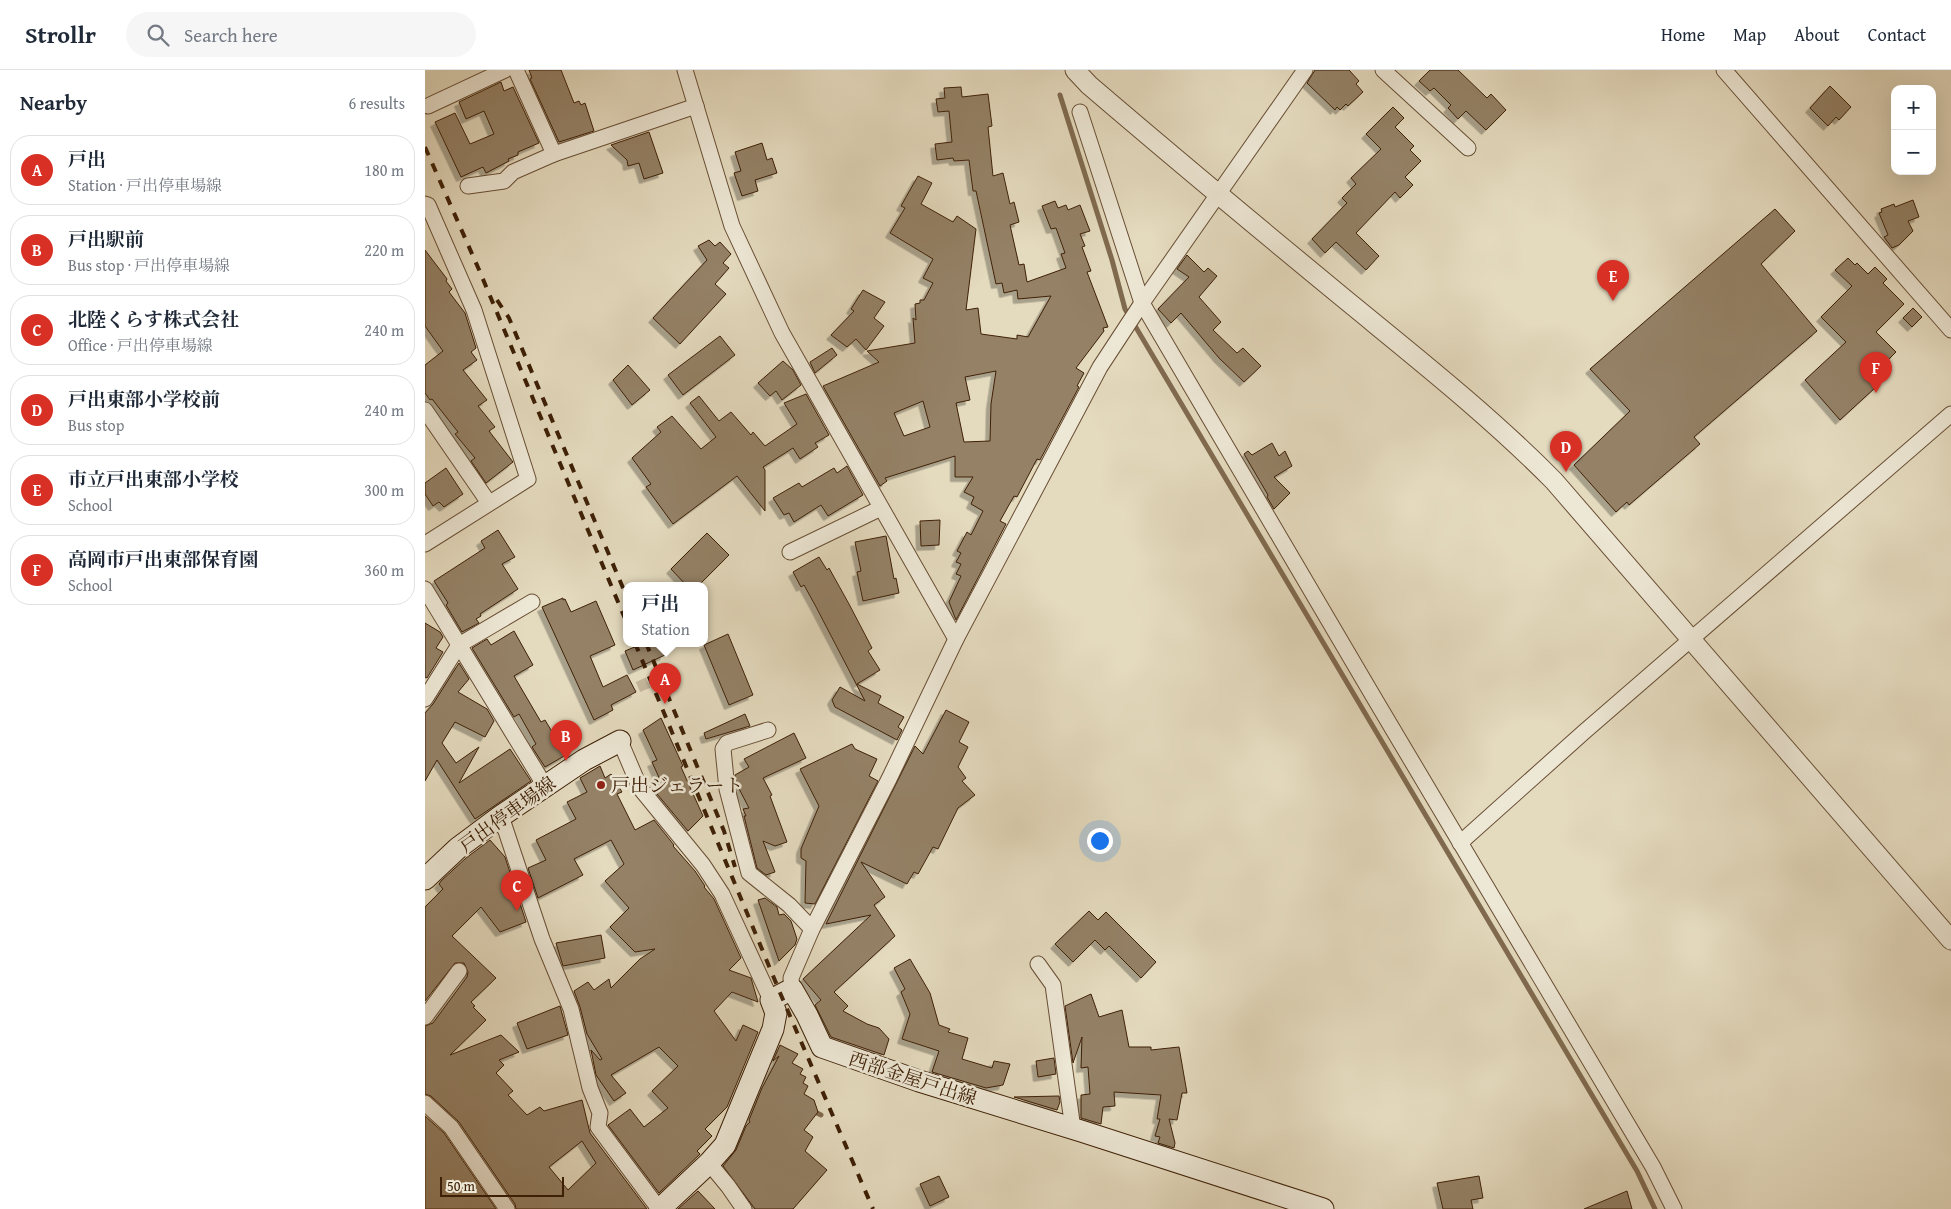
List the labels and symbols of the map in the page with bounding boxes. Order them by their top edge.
pin: E [1597,260,1629,301]
pin: F [1860,352,1892,393]
pin: D [1550,431,1582,472]
pin: A [649,663,681,704]
pin: B [550,720,582,761]
street label: 戸出停車場線 [453,769,561,859]
place label: 戸出ジェラート [611,771,744,799]
marker: 戸出ジェラート [595,779,607,791]
your location [1087,828,1113,854]
pin: C [501,870,533,911]
street label: 西部金屋戸出線 [845,1044,981,1112]
scale bar [440,1174,564,1197]

